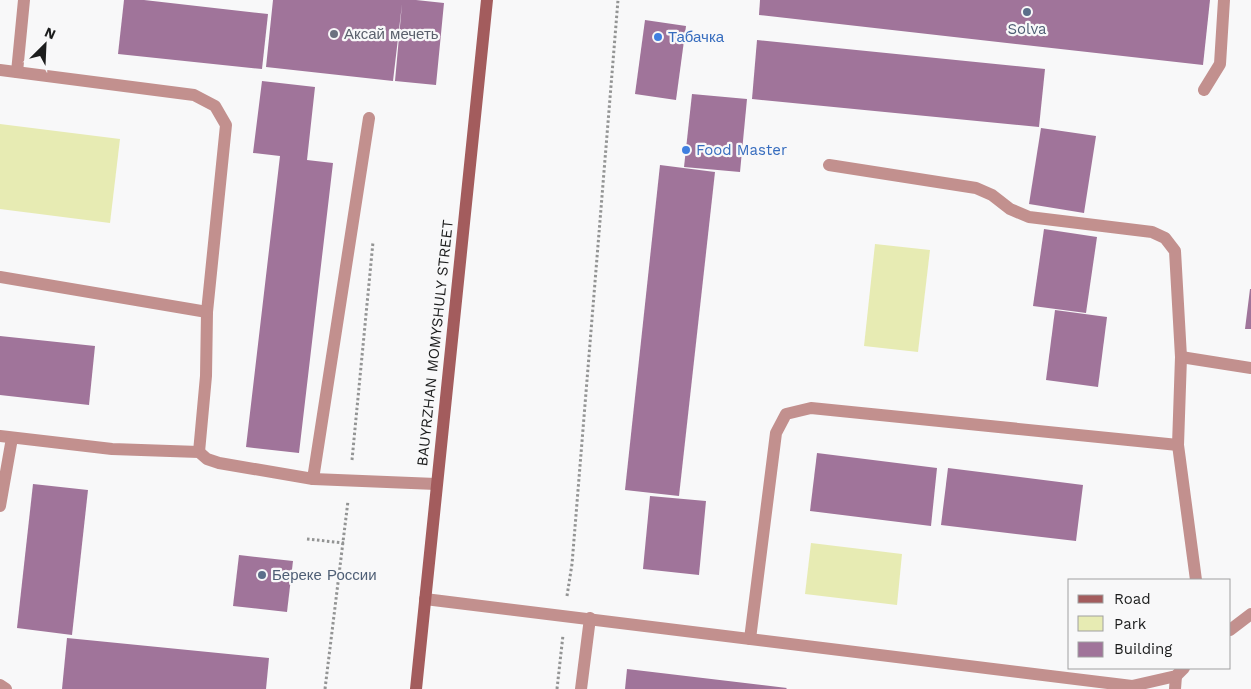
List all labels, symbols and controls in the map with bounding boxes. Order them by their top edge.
marker: Solva [1021,6,1033,18]
north arrow [20,20,70,70]
place label: Solva [1007,20,1047,38]
text: N [42,24,58,43]
place label: Аксай мечеть [344,25,439,43]
marker: Аксай мечеть [328,28,340,40]
place label: Табачка [668,28,725,46]
marker: Табачка [652,31,664,43]
place label: Food Master [696,141,787,159]
marker: Food Master [680,144,692,156]
street label: BAUYRZHAN MOMYSHULY STREET [413,219,457,467]
place label: Береке России [272,566,377,584]
marker: Береке России [256,569,268,581]
legend [1068,579,1231,669]
text: Road [1114,590,1151,608]
text: Park [1114,615,1147,633]
text: Building [1114,640,1172,658]

